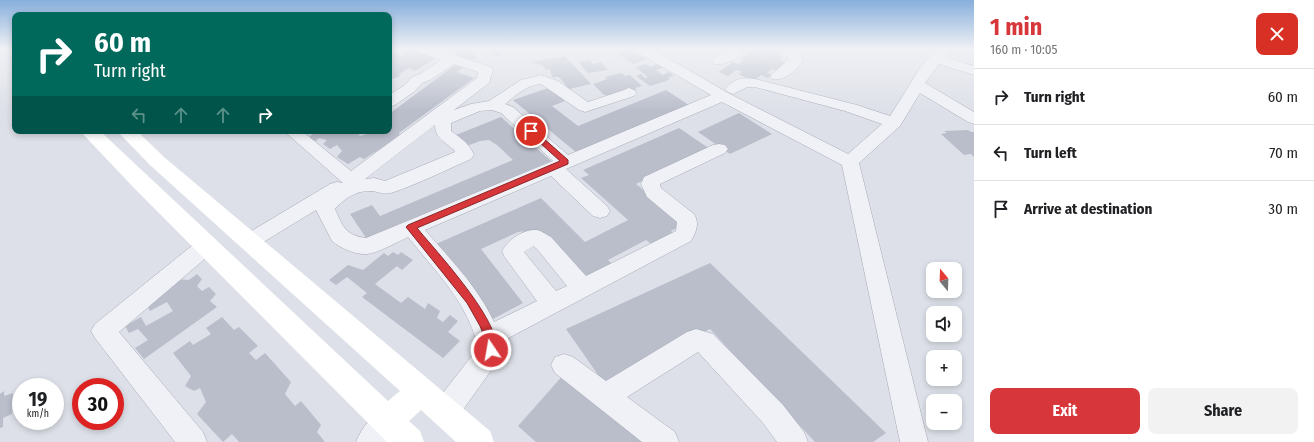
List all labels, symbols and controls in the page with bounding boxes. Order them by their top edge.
text: 1 min [990,13,1042,41]
button: close [1256,13,1298,55]
text: 60 m [94,26,151,59]
icon: right [28,28,80,80]
text: 160 m · 10:05 [990,42,1058,57]
text: Turn right [94,60,166,82]
icon: right [990,86,1012,108]
text: Turn right [1024,88,1085,106]
text: 60 m [1268,88,1298,106]
icon: left [128,104,150,126]
icon: ahead [170,104,192,126]
icon: ahead [212,104,234,126]
icon: right [254,104,276,126]
pin [514,114,548,148]
icon: arrive [520,120,542,142]
icon: left [990,142,1012,164]
text: Turn left [1024,144,1077,162]
text: 70 m [1269,144,1298,162]
icon: arrive [990,198,1012,220]
text: Arrive at destination [1024,200,1152,218]
text: 30 m [1268,200,1298,218]
north arrow [926,262,962,298]
map controls [926,262,962,430]
button: sound [926,306,962,342]
position arrow [470,329,512,371]
button: + [926,350,962,386]
speed limit sign: 30 [72,378,124,430]
text: 19 [29,387,47,411]
button: Exit [990,388,1140,434]
button: Share [1148,388,1298,434]
button: − [926,394,962,430]
text: km/h [27,408,49,420]

